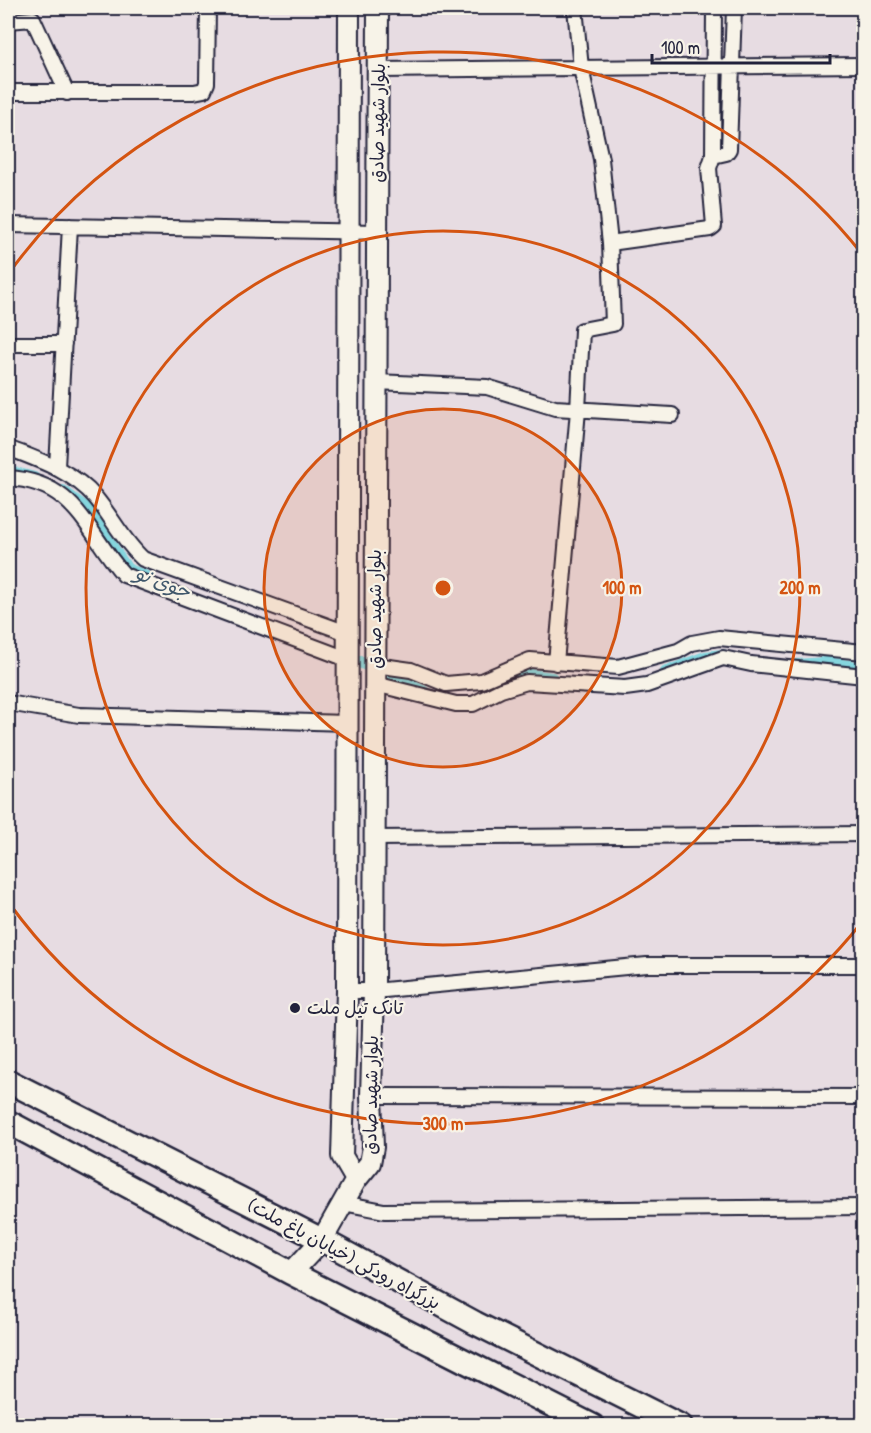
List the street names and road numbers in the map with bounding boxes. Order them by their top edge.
street label: بلوار شهید صادق [364,63,391,183]
street label: بلوار شهید صادق [362,549,387,669]
street label: بلوار شهید صادق [357,1035,384,1155]
street label: بزرگراه رودکی (خیابان باغ ملت) [243,1192,445,1315]

